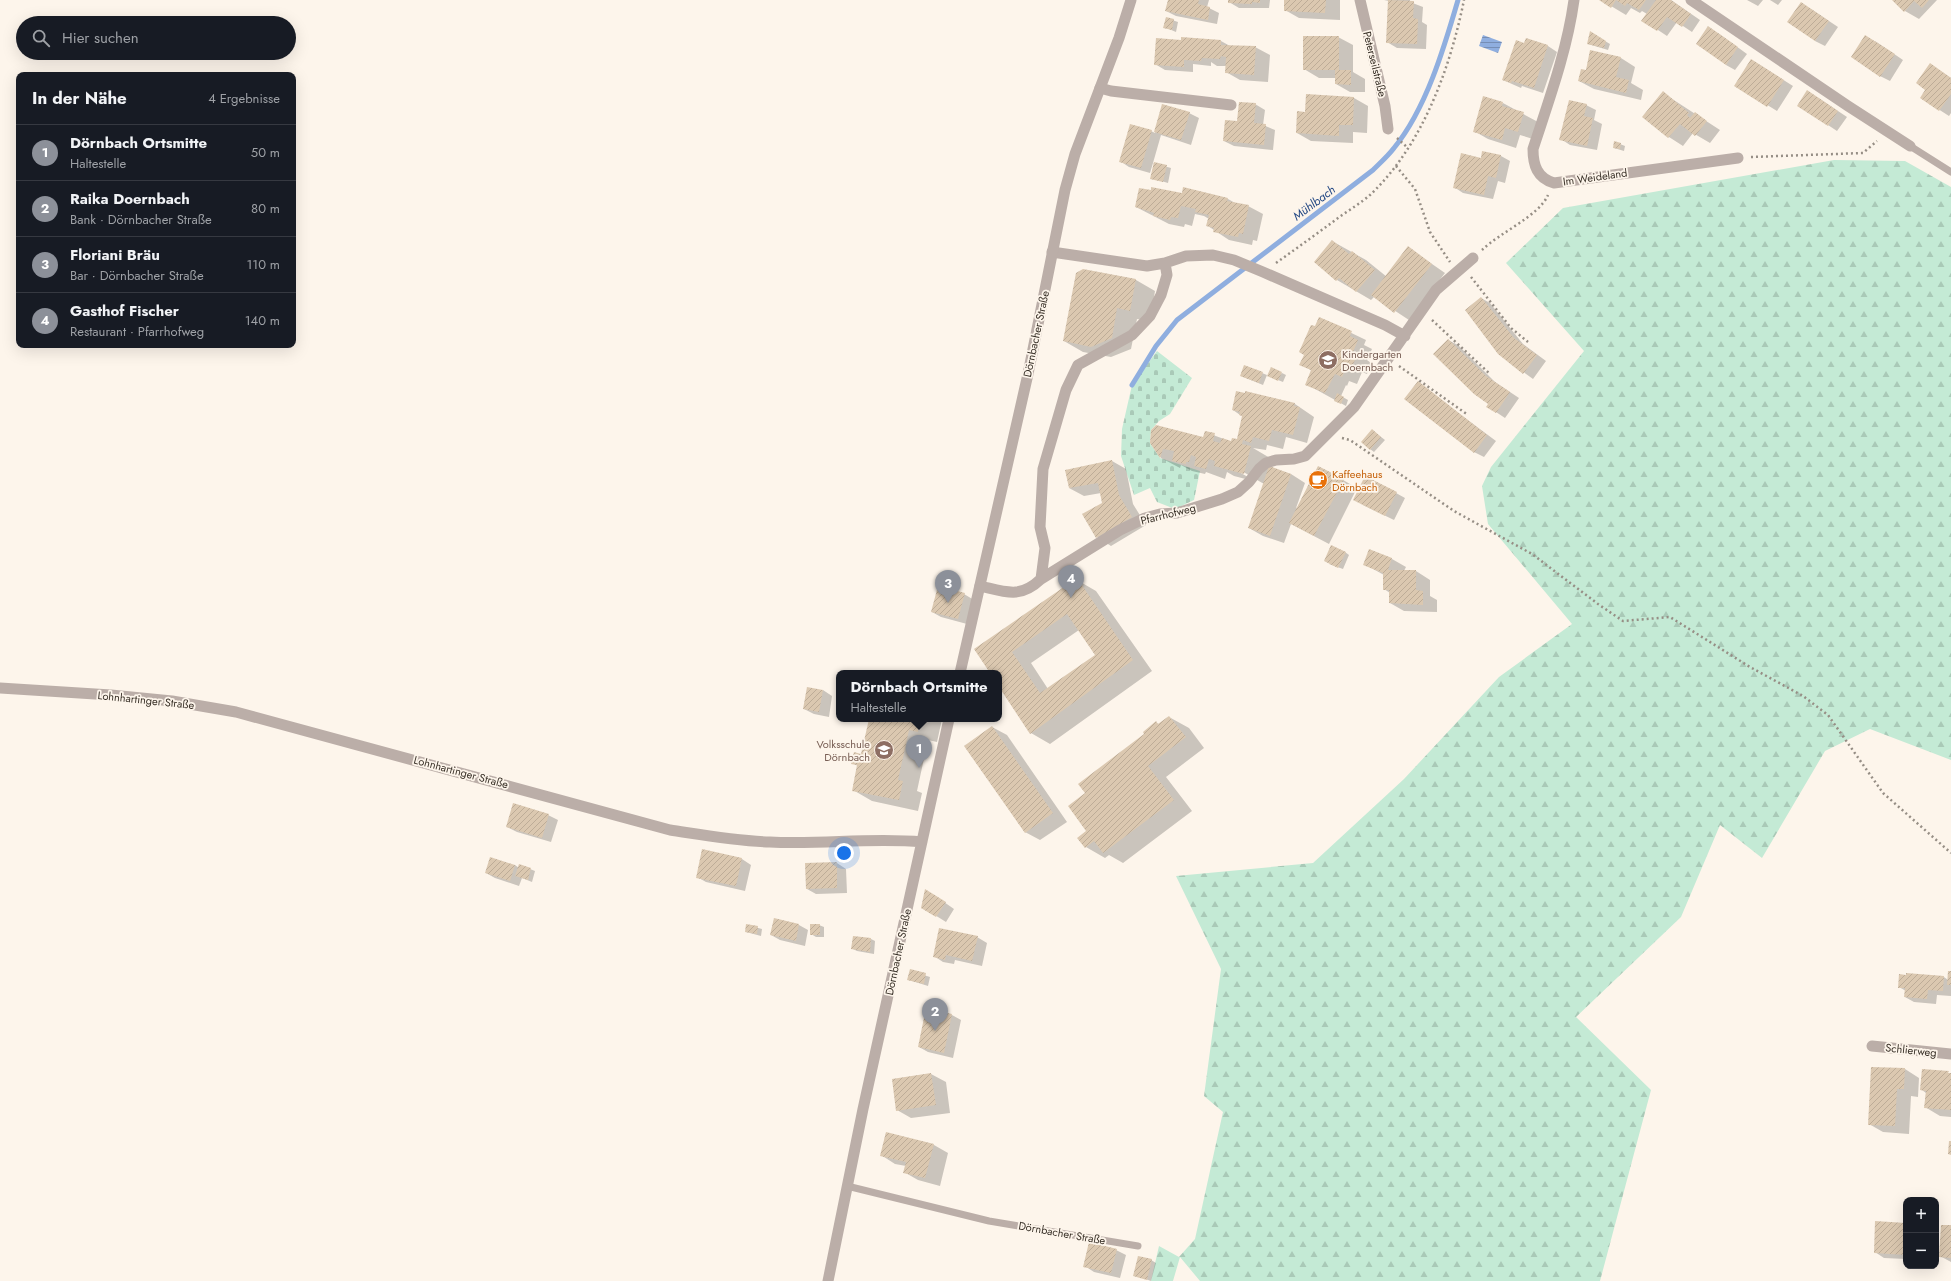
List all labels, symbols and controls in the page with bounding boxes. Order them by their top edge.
search box [16,16,296,60]
icon: search [30,27,52,49]
text: Hier suchen [62,27,139,49]
street label: Peterseilstraße [1359,30,1391,99]
text: In der Nähe [32,86,127,110]
text: 4 Ergebnisse [208,89,280,108]
text: Dörnbach Ortsmitte [70,132,207,154]
text: 1 [42,143,48,162]
text: 50 m [251,143,280,162]
text: Haltestelle [70,154,126,173]
street label: Im Weideland [1562,165,1628,189]
water label: Mühlbach [1289,181,1339,225]
text: Raika Doernbach [70,188,190,210]
text: 2 [41,199,49,218]
text: 80 m [251,199,280,218]
text: Bank · Dörnbacher Straße [70,210,212,229]
text: Floriani Bräu [70,244,160,266]
text: 3 [41,255,49,274]
text: 110 m [246,255,280,274]
text: Bar · Dörnbacher Straße [70,266,204,285]
street label: Dörnbacher Straße [1019,289,1053,379]
text: Gasthof Fischer [70,300,179,322]
text: 4 [40,311,50,330]
text: 140 m [245,311,280,330]
text: Restaurant · Pfarrhofweg [70,322,204,341]
place label: Kindergarten Doernbach [1342,346,1402,375]
school or university icon: Kindergarten Doernbach [1317,349,1339,371]
place label: Kaffeehaus Dörnbach [1332,466,1383,495]
cafe icon: Kaffeehaus Dörnbach [1307,469,1329,491]
street label: Pfarrhofweg [1139,499,1197,529]
pin: 4 [1058,565,1084,598]
pin: 3 [935,570,961,603]
popup [836,670,1002,722]
text: Dörnbach Ortsmitte [850,676,988,698]
street label: Lohnhartinger Straße [97,687,196,713]
text: Haltestelle [850,698,907,717]
pin: 1 [906,735,932,768]
place label: Volksschule Dörnbach [816,736,870,765]
school or university icon: Volksschule Dörnbach [873,739,895,761]
street label: Lohnhartinger Straße [412,752,510,792]
your location [834,843,854,863]
street label: Dörnbacher Straße [881,907,915,997]
pin: 2 [922,998,948,1031]
street label: Schlierweg [1885,1039,1937,1061]
map controls [1903,1197,1939,1269]
button: + [1903,1197,1939,1233]
street label: Dörnbacher Straße [1017,1217,1107,1249]
button: − [1903,1233,1939,1269]

